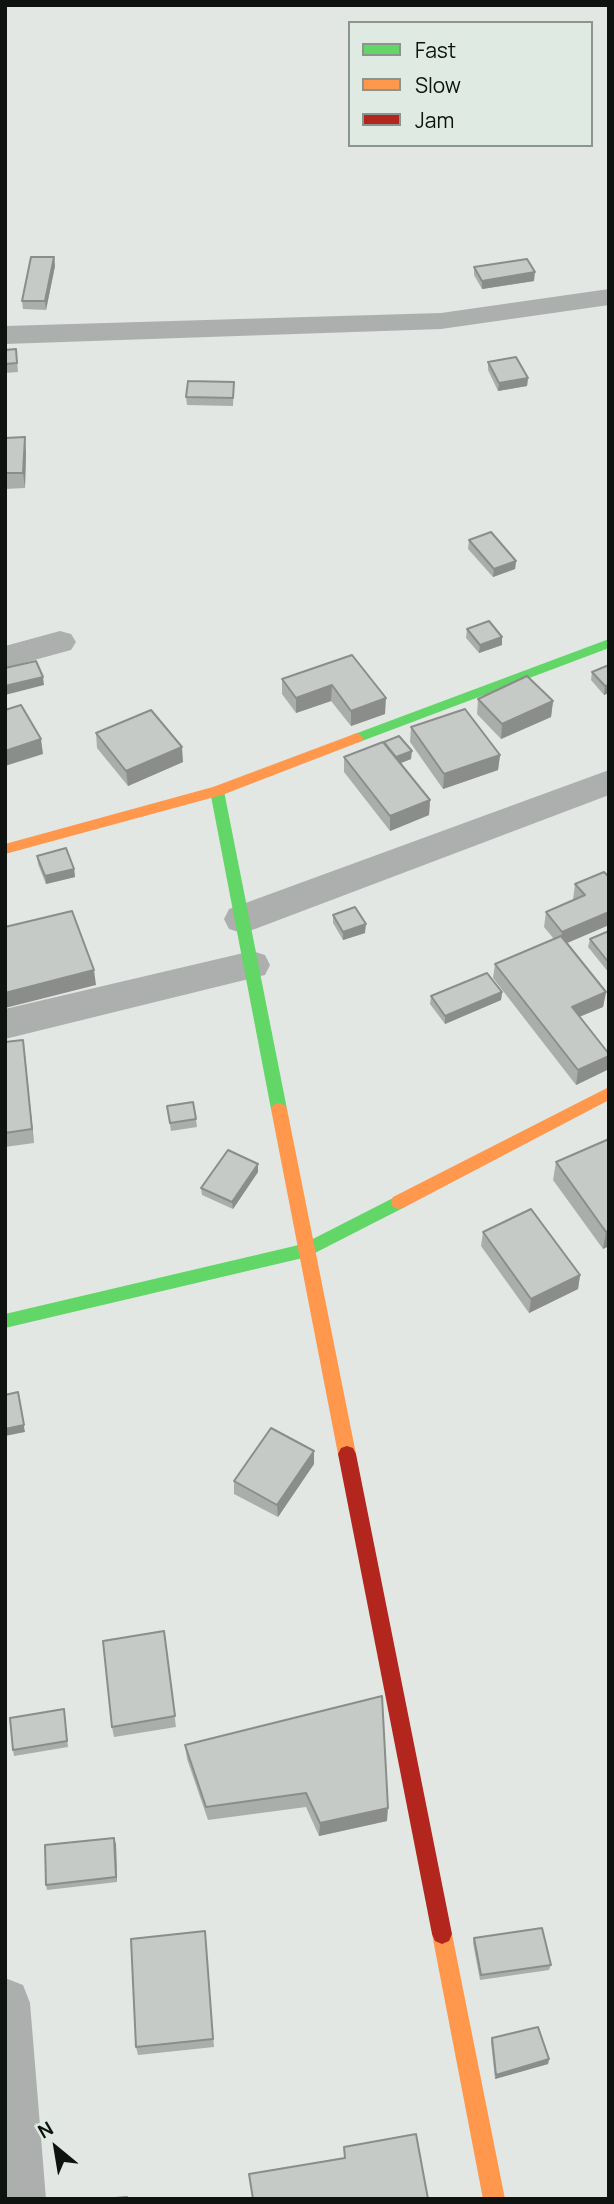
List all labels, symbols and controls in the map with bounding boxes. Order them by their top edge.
legend [348,21,593,147]
text: Fast [415,36,456,64]
text: Slow [415,71,461,99]
text: Jam [415,106,454,134]
north arrow [21,2113,91,2183]
text: N [33,2115,58,2144]

